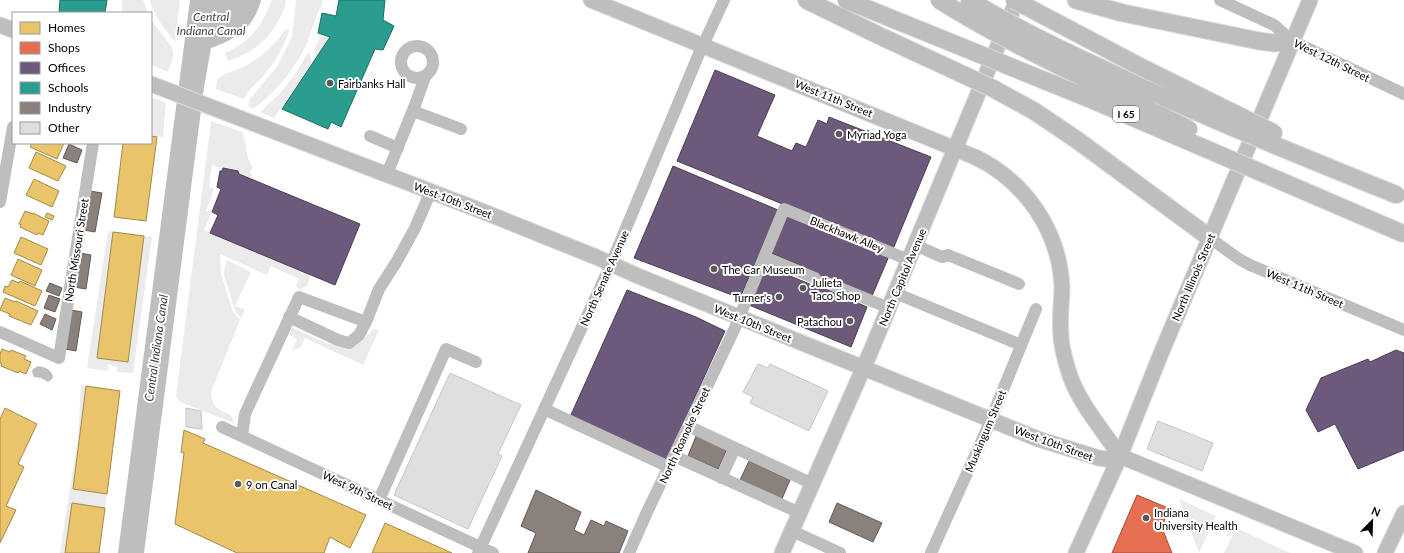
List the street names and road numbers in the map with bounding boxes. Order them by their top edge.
street label: West 12th Street [1292,36,1372,84]
street label: West 11th Street [793,76,875,120]
road number: I 65 [1113,106,1139,122]
street label: West 10th Street [412,179,494,221]
street label: North Missouri Street [61,197,91,303]
street label: Blackhawk Alley [808,213,886,255]
street label: North Capitol Avenue [876,226,928,328]
street label: North Senate Avenue [577,228,631,328]
street label: North Illinois Street [1169,231,1217,323]
street label: West 11th Street [1264,266,1346,310]
street label: West 10th Street [712,301,794,345]
street label: North Roanoke Street [656,385,712,485]
street label: Muskingum Street [962,388,1008,474]
street label: West 10th Street [1013,423,1095,463]
street label: West 9th Street [321,468,395,512]

